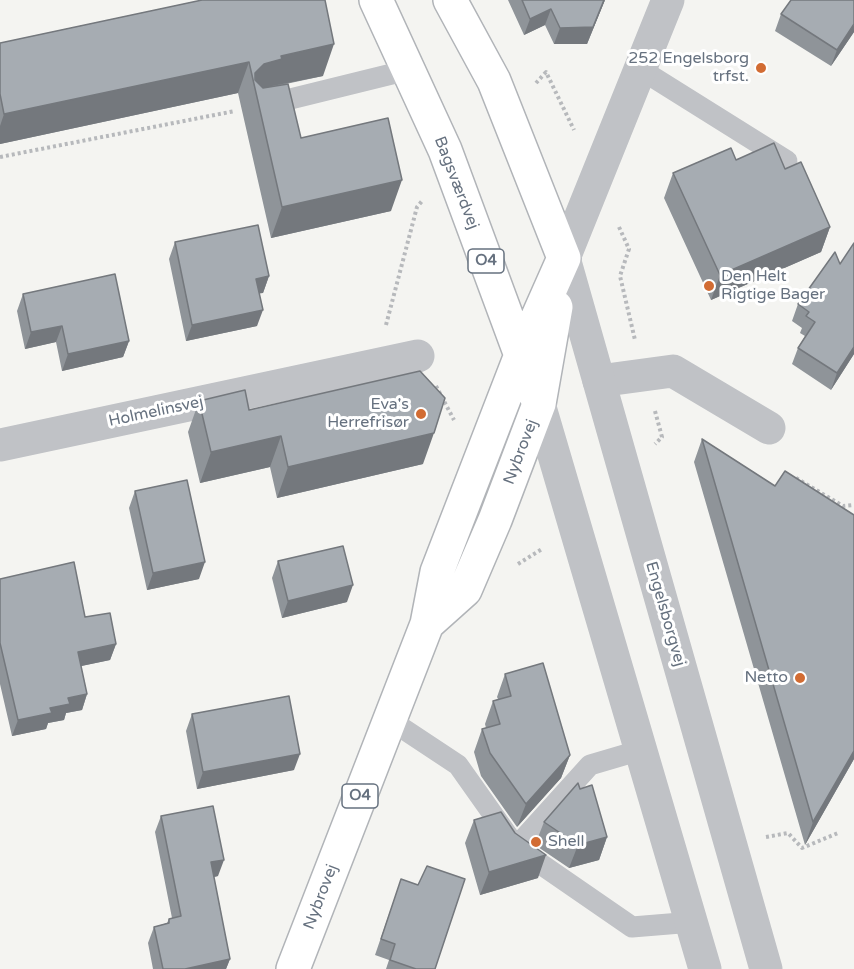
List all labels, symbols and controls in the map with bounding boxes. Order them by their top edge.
place label: 252 Engelsborg trfst. [628,49,749,87]
marker: 252 Engelsborg trfst. [754,61,768,75]
street label: Bagsværdvej [429,134,483,232]
road number: O4 [468,249,504,273]
place label: Den Helt Rigtige Bager [721,267,825,305]
marker: Den Helt Rigtige Bager [702,279,716,293]
street label: Holmelinsvej [107,393,205,431]
place label: Eva's Herrefrisør [327,395,409,433]
marker: Eva's Herrefrisør [414,407,428,421]
street label: Nybrovej [500,417,542,487]
street label: Engelsborgvej [641,559,689,669]
place label: Netto [744,668,788,688]
marker: Netto [793,671,807,685]
road number: O4 [342,784,378,808]
place label: Shell [548,832,584,852]
marker: Shell [529,835,543,849]
street label: Nybrovej [300,862,342,932]

